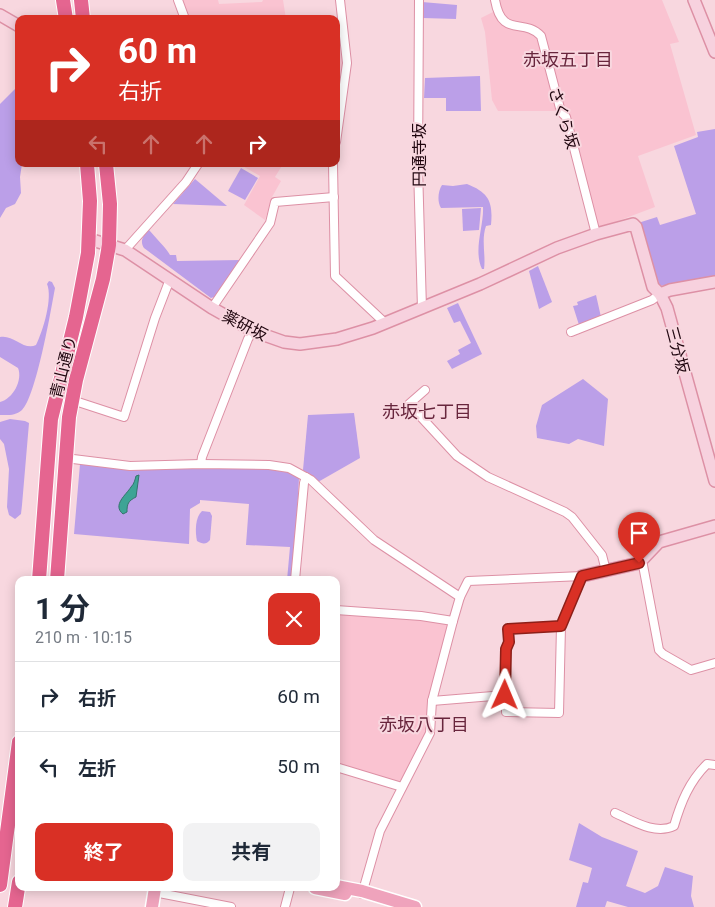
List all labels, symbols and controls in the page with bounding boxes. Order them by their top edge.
text: 60 m [118,31,197,72]
icon: right [35,35,100,100]
district label: 赤坂五丁目 [523,49,613,70]
text: 右折 [118,79,162,104]
street label: さくら坂 [545,85,582,152]
street label: 円通寺坂 [410,123,429,187]
icon: left [84,130,112,158]
icon: ahead [137,130,165,158]
icon: ahead [190,130,218,158]
icon: right [243,130,271,158]
street label: 薬研坂 [219,306,270,345]
street label: 三分坂 [662,324,693,376]
street label: 青山通り [47,334,80,400]
district label: 赤坂七丁目 [382,401,472,422]
pin [618,512,660,563]
icon: arrive [625,519,653,547]
text: 1 分 [35,591,90,626]
button: close [268,593,320,645]
text: 210 m · 10:15 [35,628,132,647]
position arrow [478,668,530,720]
icon: right [35,683,63,711]
text: 60 m [277,685,320,708]
text: 右折 [78,687,116,710]
district label: 赤坂八丁目 [379,714,469,735]
icon: left [35,753,63,781]
text: 50 m [277,755,320,778]
text: 左折 [78,757,116,780]
button: 終了 [35,823,173,881]
button: 共有 [183,823,320,881]

